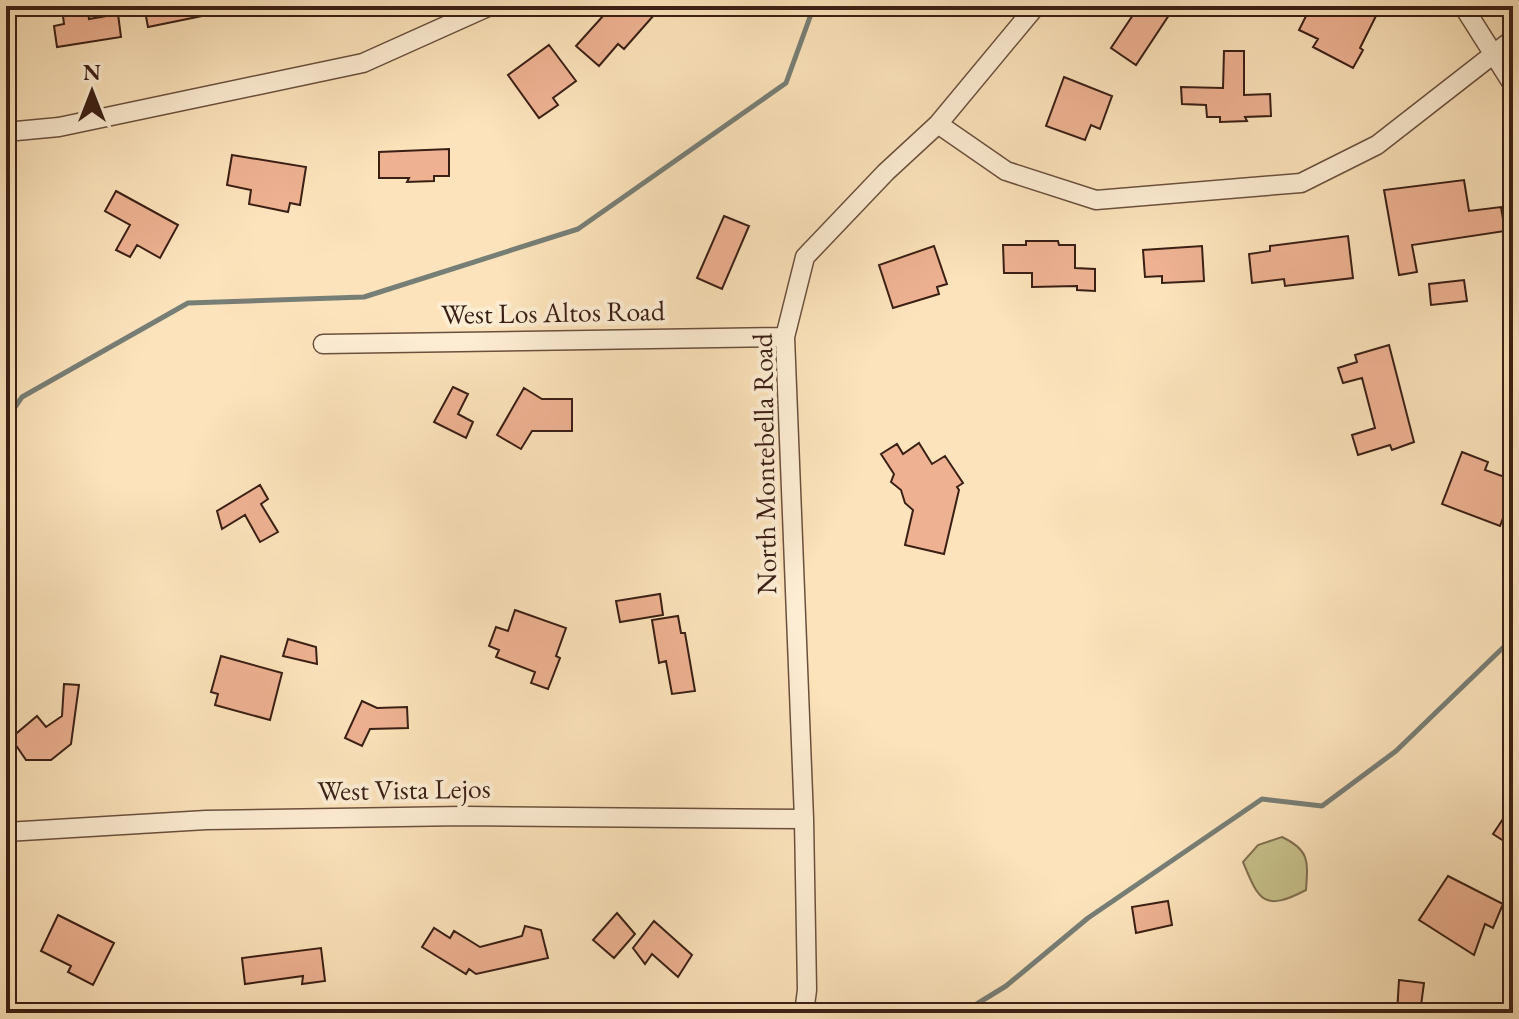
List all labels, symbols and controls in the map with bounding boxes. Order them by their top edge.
north arrow [52,52,132,132]
text: N [83,58,101,87]
street label: West Los Altos Road [441,292,666,332]
street label: North Montebella Road [744,332,784,595]
street label: West Vista Lejos [317,769,491,809]

